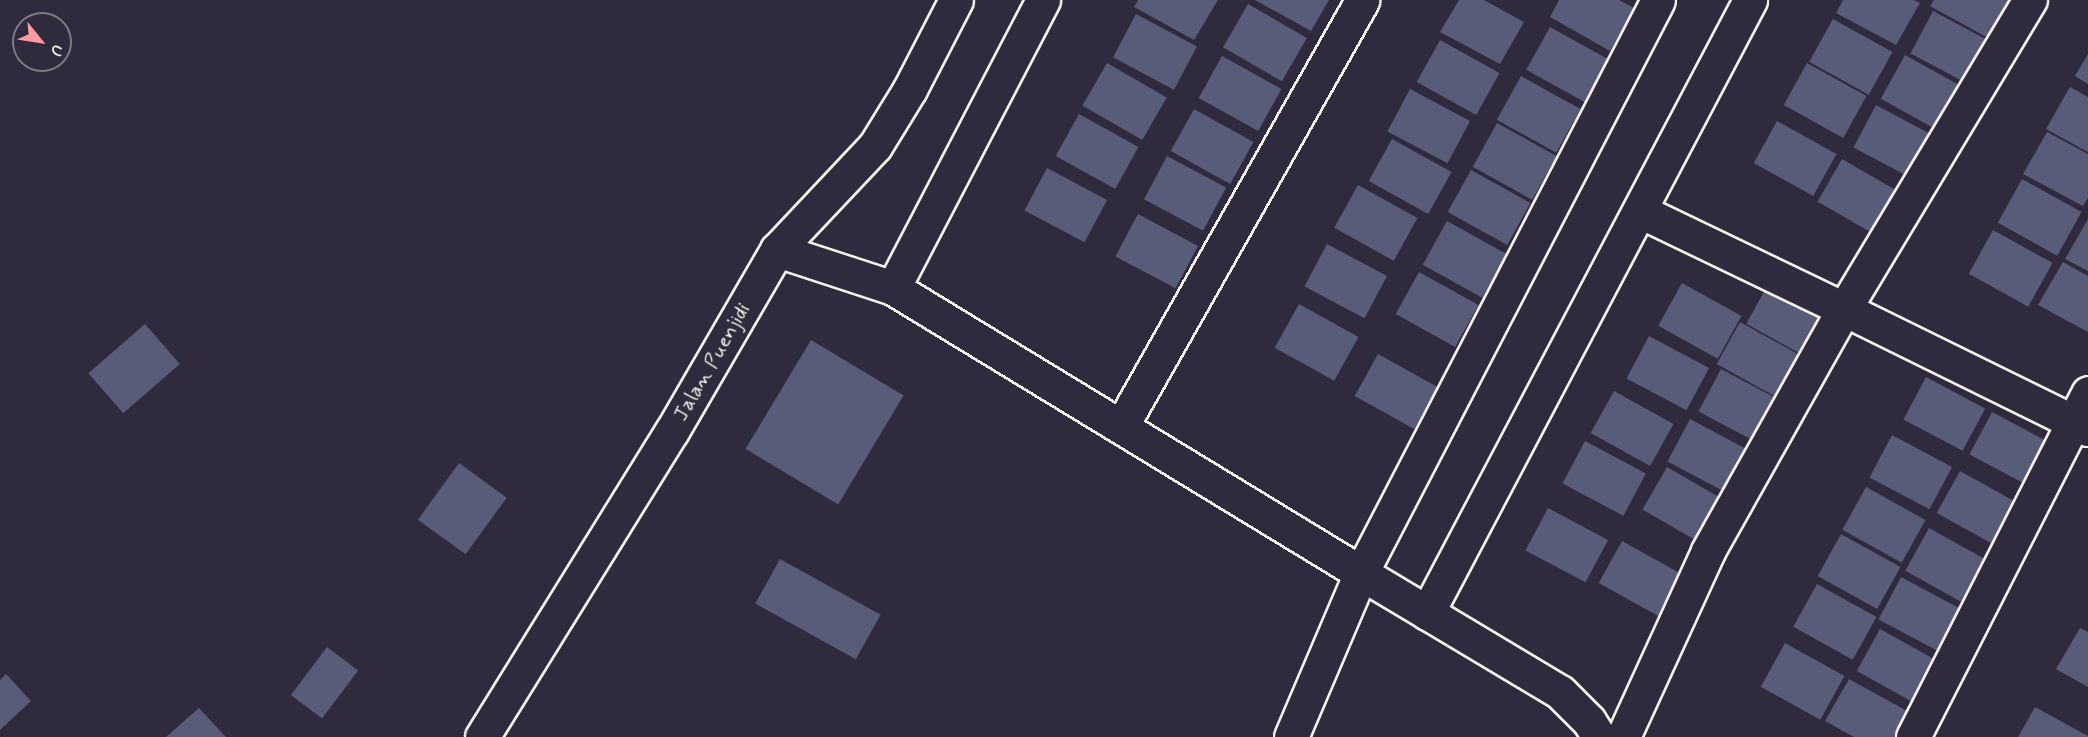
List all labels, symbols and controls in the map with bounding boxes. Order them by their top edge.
north arrow [12,12,72,72]
text: U [45,40,68,60]
street label: Jalan Puenjidi [669,300,755,424]

